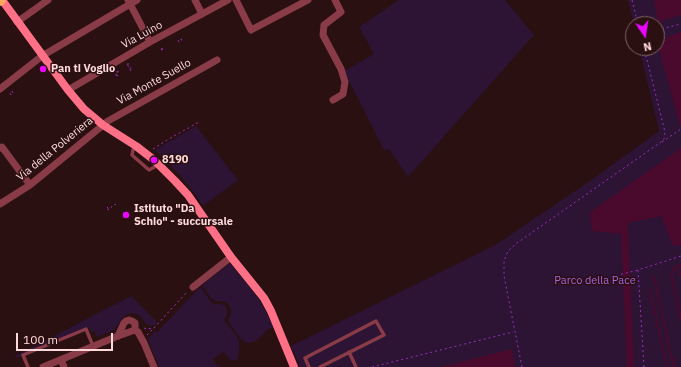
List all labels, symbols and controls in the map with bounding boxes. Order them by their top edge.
north arrow [625,16,665,56]
street label: Via Luino [119,18,165,52]
text: N [642,39,653,54]
street label: Via Monte Suello [115,56,193,108]
place label: Pan ti Voglio [51,62,115,76]
marker: Pan ti Voglio [38,64,48,74]
street label: Via della Polveriera [14,114,96,184]
place label: 8190 [162,153,188,167]
marker: 8190 [149,155,159,165]
place label: Istituto "Da Schio" - succursale [134,202,233,228]
marker: Istituto "Da Schio" - succursale [121,210,131,220]
park label: Parco della Pace [554,274,636,288]
scale bar [18,325,115,351]
text: 100 m [23,332,58,347]

